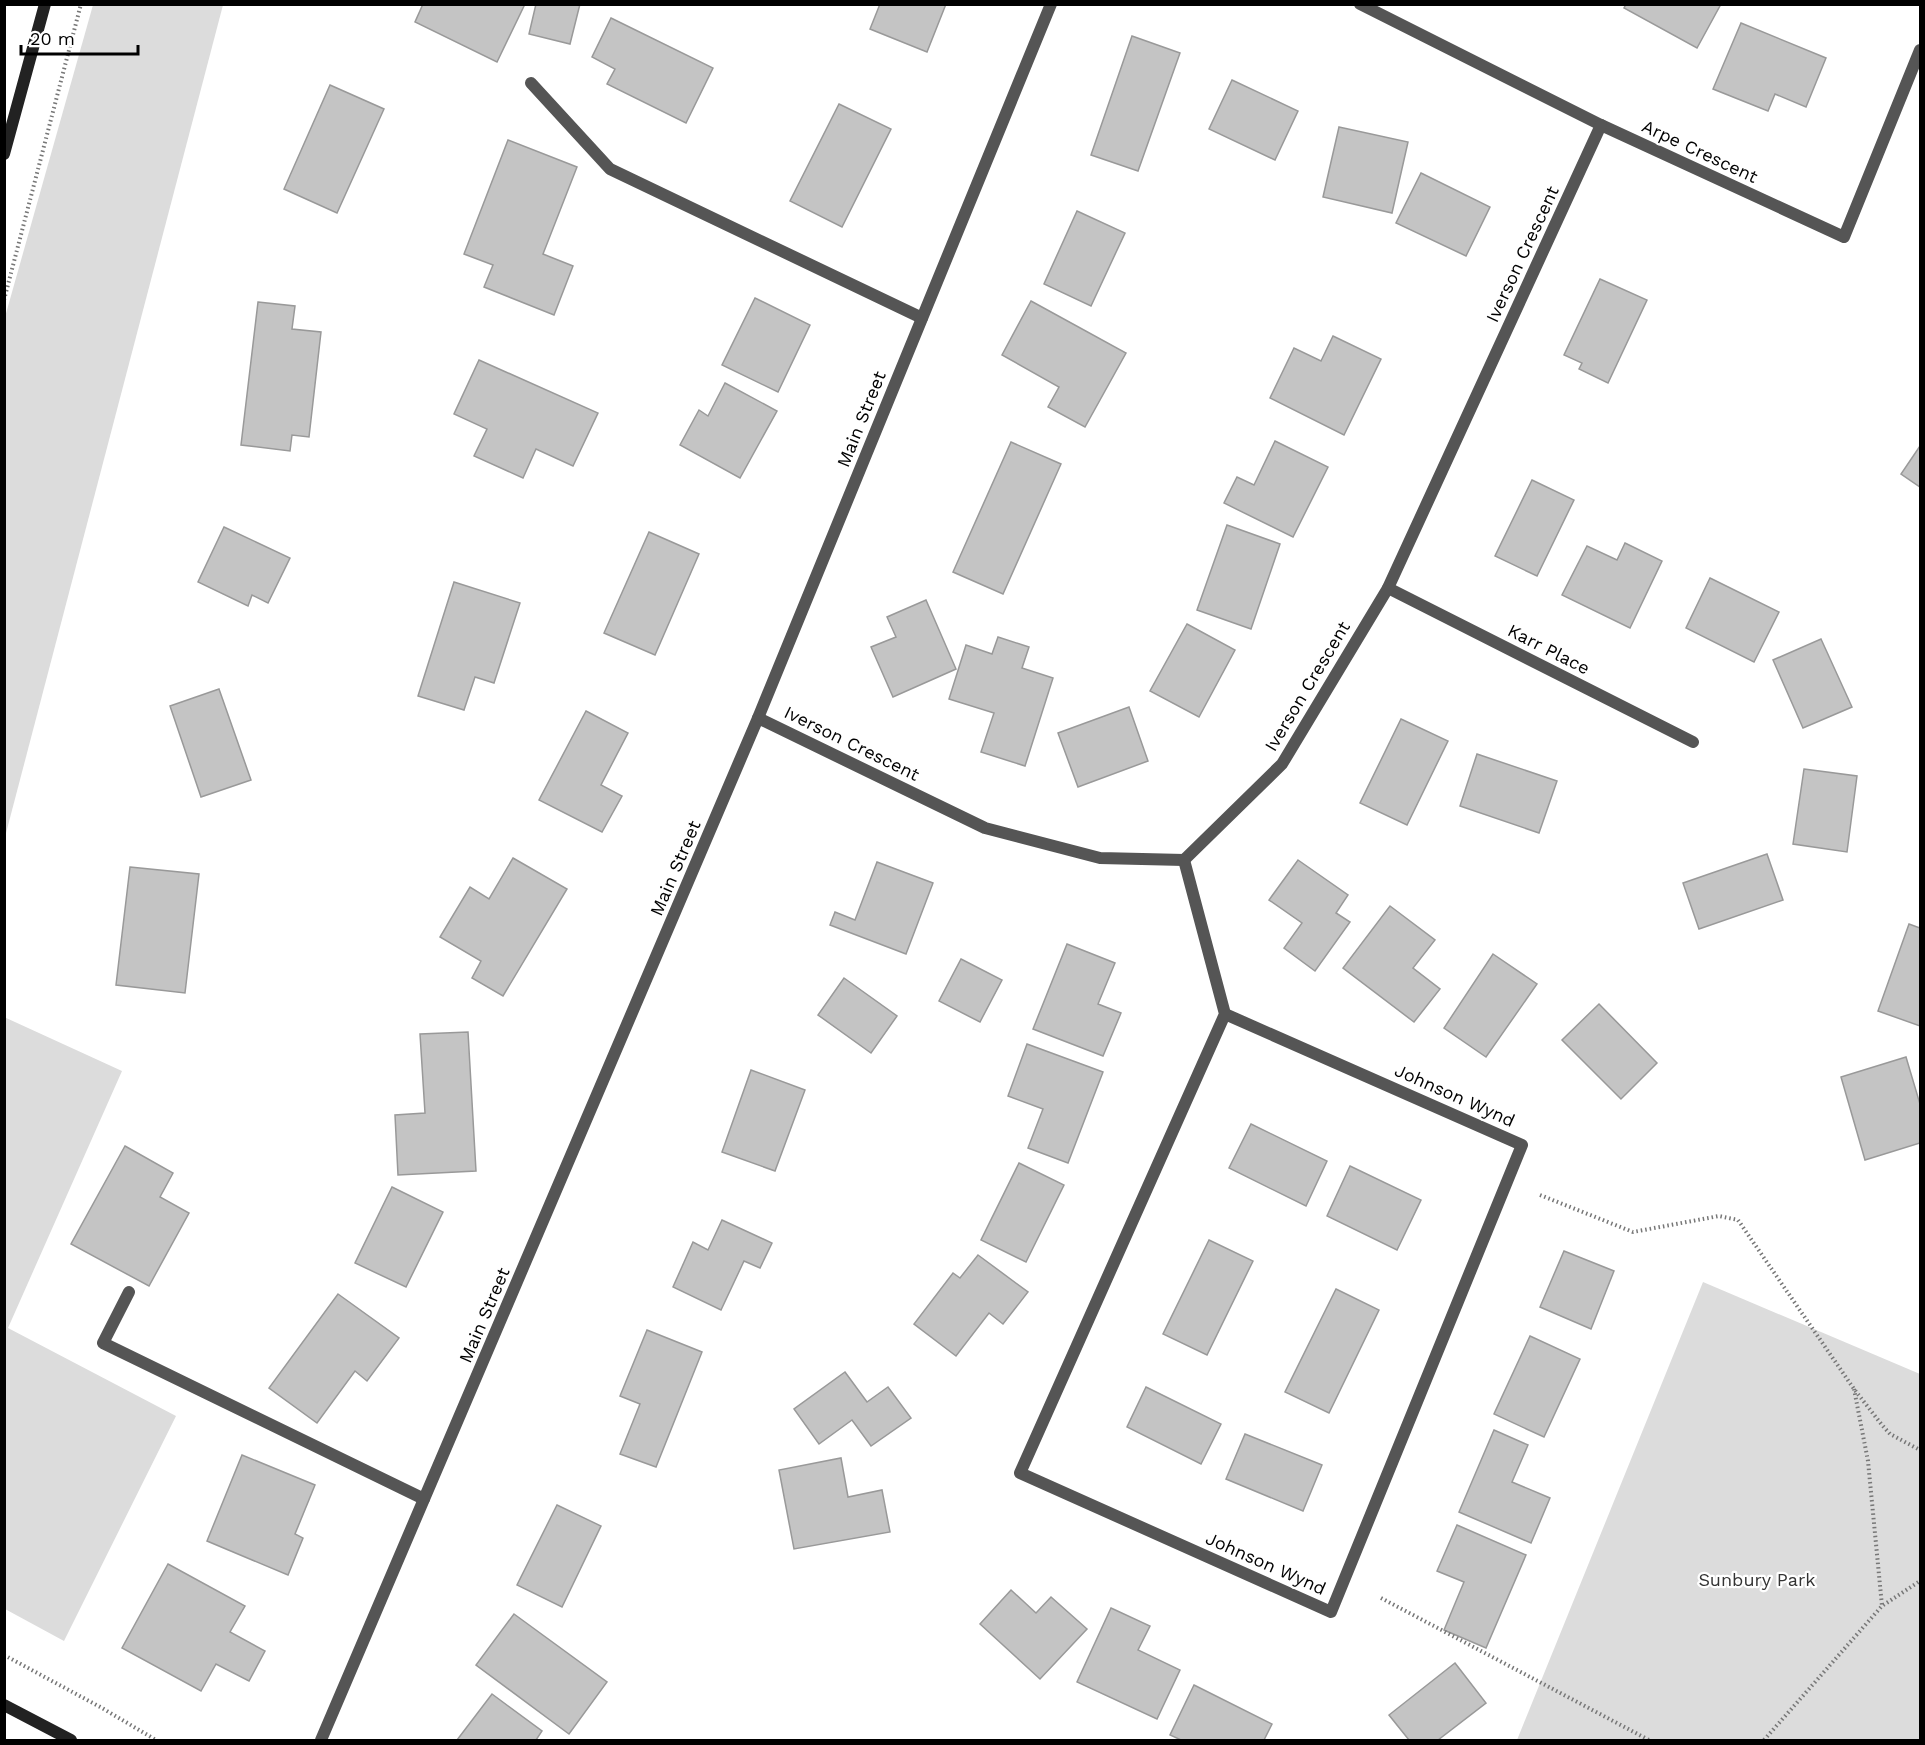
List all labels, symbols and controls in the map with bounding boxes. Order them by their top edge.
scale bar [21,18,138,56]
text: 20 m [30,28,75,49]
street label: Arpe Crescent [1639,115,1762,187]
street label: Iverson Crescent [1481,182,1563,325]
street label: Main Street [832,367,890,470]
street label: Iverson Crescent [1260,617,1354,755]
street label: Karr Place [1504,619,1594,679]
street label: Iverson Crescent [781,701,923,785]
street label: Main Street [645,817,705,919]
street label: Johnson Wynd [1392,1059,1518,1131]
street label: Main Street [454,1264,514,1366]
street label: Johnson Wynd [1203,1527,1329,1599]
park label: Sunbury Park [1698,1569,1816,1590]

